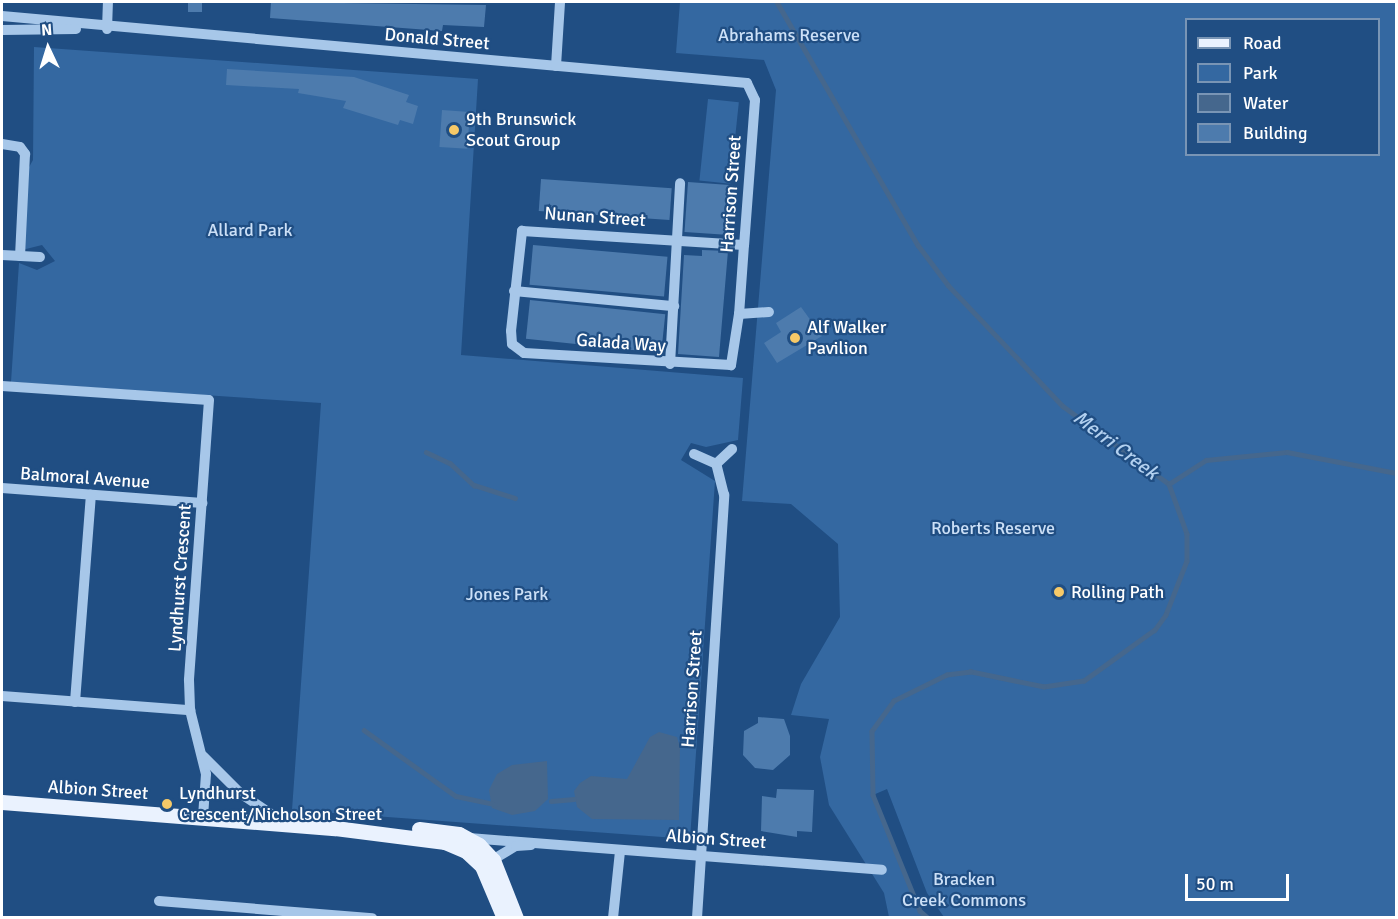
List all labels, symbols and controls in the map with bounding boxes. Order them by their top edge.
north arrow [18,18,78,78]
legend [1185,18,1380,156]
text: N [40,20,53,40]
street label: Donald Street [383,24,491,54]
park label: Abrahams Reserve [718,24,860,46]
text: Road [1243,32,1282,54]
text: Park [1243,62,1278,84]
text: Water [1243,92,1288,114]
place label: 9th Brunswick Scout Group [466,109,576,152]
text: Building [1243,122,1307,144]
marker: 9th Brunswick Scout Group [447,123,461,137]
street label: Harrison Street [716,135,746,253]
street label: Nunan Street [544,203,646,231]
park label: Allard Park [208,219,292,241]
place label: Alf Walker Pavilion [807,317,886,360]
street label: Galada Way [576,329,666,357]
marker: Alf Walker Pavilion [788,331,802,345]
water label: Merri Creek [1069,405,1163,485]
street label: Balmoral Avenue [19,463,151,493]
street label: Lyndhurst Crescent [164,503,196,653]
park label: Roberts Reserve [931,517,1055,539]
place label: Rolling Path [1071,581,1164,603]
park label: Jones Park [466,583,548,605]
marker: Rolling Path [1052,585,1066,599]
street label: Harrison Street [677,630,707,748]
street label: Albion Street [47,776,149,804]
place label: Lyndhurst Crescent/Nicholson Street [179,783,382,826]
marker: Lyndhurst Crescent/Nicholson Street [160,797,174,811]
street label: Albion Street [665,825,767,853]
scale bar [1188,862,1292,900]
park label: Bracken Creek Commons [902,869,1026,912]
text: 50 m [1196,873,1234,895]

